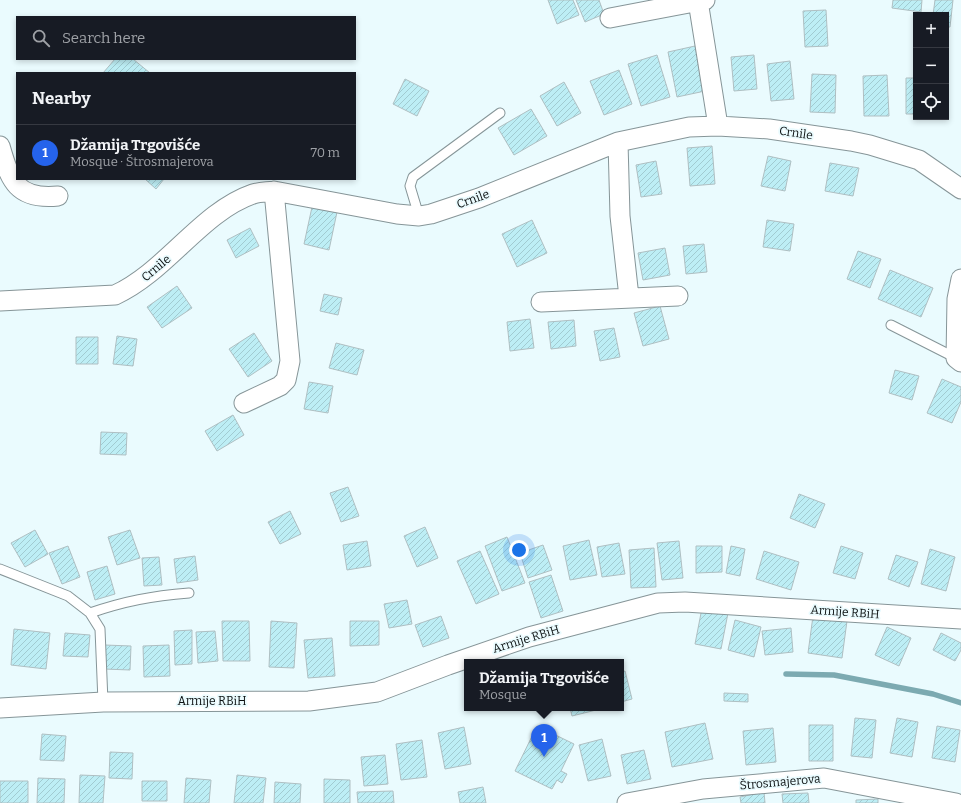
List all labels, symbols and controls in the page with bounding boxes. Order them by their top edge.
map controls [913,12,949,120]
button: + [913,12,949,48]
search box [16,16,356,60]
icon: search [30,27,52,49]
text: Search here [62,29,145,47]
button: − [913,48,949,84]
button: locate [913,84,949,120]
text: Nearby [32,88,91,109]
street label: Crnile [778,124,814,142]
text: Džamija Trgovišće [70,136,200,154]
text: 1 [42,145,48,160]
text: 70 m [310,145,340,160]
text: Mosque · Štrosmajerova [70,154,214,169]
street label: Crnile [455,187,491,211]
street label: Crnile [139,252,173,284]
your location [509,540,529,560]
street label: Armije RBiH [810,603,880,621]
street label: Armije RBiH [491,622,561,656]
popup [464,659,624,711]
text: Džamija Trgovišće [479,669,609,687]
text: Mosque [479,687,527,702]
street label: Armije RBiH [177,694,247,708]
pin: 1 [531,724,557,757]
street label: Štrosmajerova [739,770,821,793]

